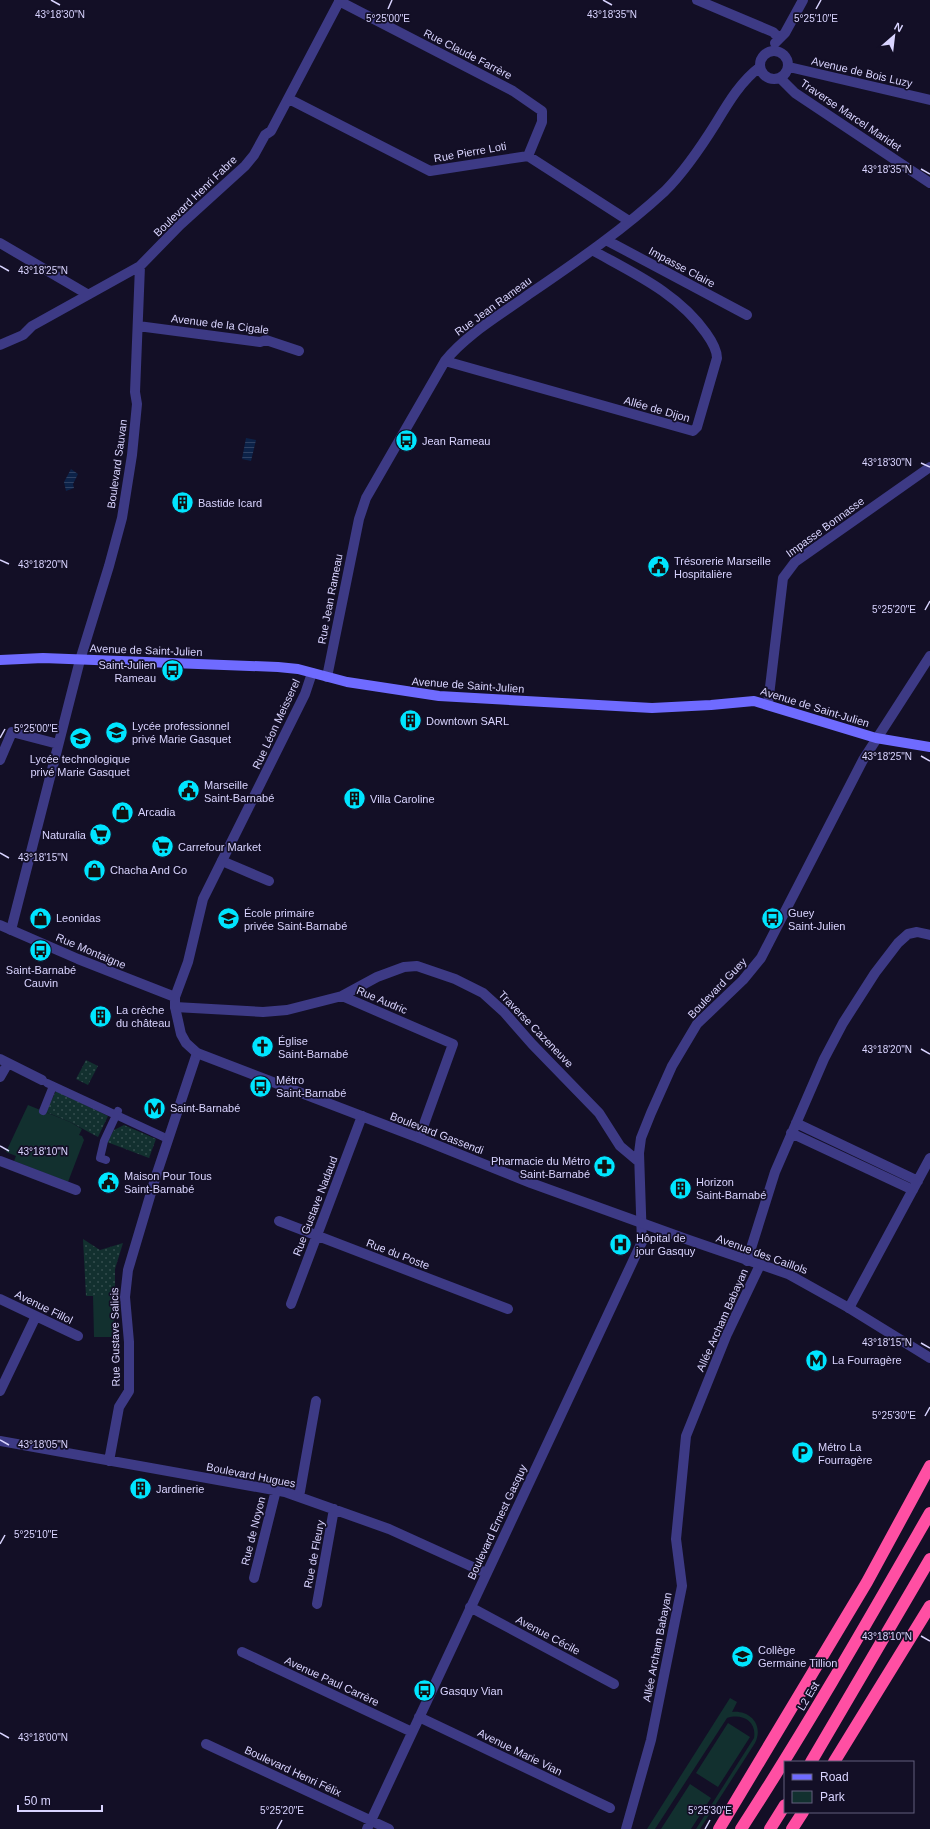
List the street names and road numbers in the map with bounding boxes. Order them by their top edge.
street label: Rue Claude Farrère [422,27,514,81]
street label: Avenue de Bois Luzy [810,55,914,90]
street label: Traverse Marcel Maridet [798,77,904,153]
street label: Rue Pierre Loti [433,140,507,164]
street label: Boulevard Henri Fabre [151,153,239,239]
street label: Impasse Claire [647,244,717,290]
street label: Rue Jean Rameau [452,274,534,338]
street label: Avenue de la Cigale [171,312,269,336]
street label: Allée de Dijon [623,394,691,424]
street label: Boulevard Sauvan [105,419,129,509]
street label: Impasse Bonnasse [784,495,866,559]
street label: Rue Jean Rameau [315,553,345,645]
street label: Avenue de Saint-Julien [89,642,203,658]
street label: Avenue de Saint-Julien [411,675,525,695]
street label: Rue Léon Meisserel [250,677,302,771]
street label: Avenue de Saint-Julien [759,685,871,729]
street label: Rue Montaigne [54,931,128,971]
street label: Boulevard Guey [685,955,749,1021]
street label: Rue Audric [355,984,410,1016]
street label: Traverse Cazeneuve [496,988,576,1070]
street label: Boulevard Gassendi [389,1110,485,1156]
street label: Rue Gustave Nadaud [290,1154,340,1258]
street label: Avenue des Caillols [715,1232,810,1276]
street label: Rue du Poste [365,1236,431,1272]
street label: Allée Archam Babayan [694,1267,750,1373]
street label: Rue Gustave Salicis [108,1287,122,1387]
street label: Avenue Fillol [13,1288,75,1326]
street label: Boulevard Hugues [205,1460,297,1490]
street label: Boulevard Ernest Gasquy [465,1462,529,1581]
street label: Rue de Noyon [239,1495,267,1567]
street label: Rue de Fleury [302,1518,327,1589]
street label: Allée Archam Babayan [640,1591,674,1703]
street label: Avenue Cécile [514,1613,582,1657]
street label: Avenue Paul Carrère [283,1654,381,1708]
street label: L2 Est [795,1680,821,1712]
street label: Avenue Marie Vian [476,1726,564,1778]
street label: Boulevard Henri Félix [243,1743,344,1799]

